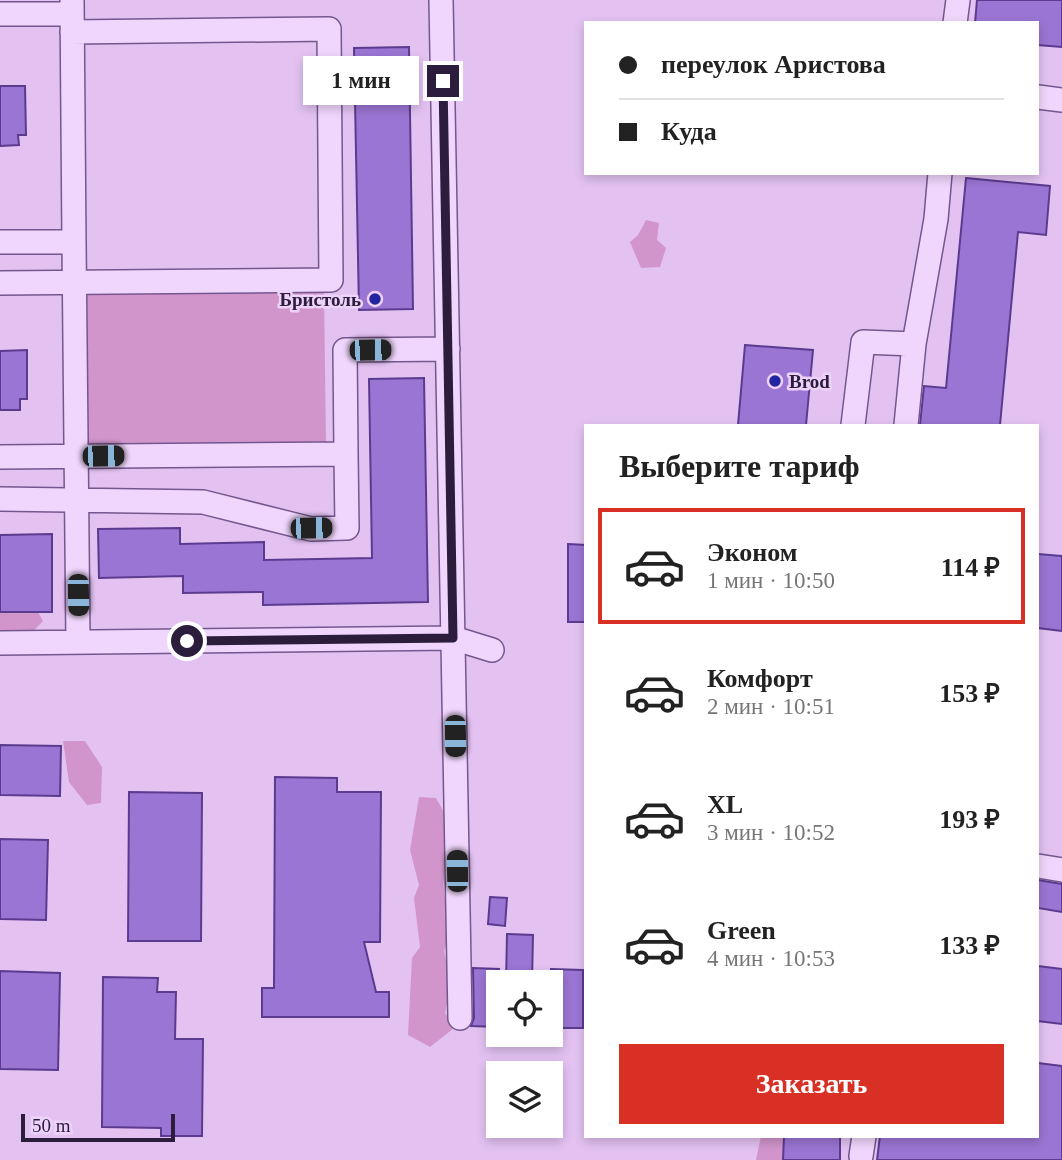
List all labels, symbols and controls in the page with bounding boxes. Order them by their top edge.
text: переулок Аристова [661,50,886,79]
callout: 1 мин [303,56,418,106]
route end [427,65,459,97]
text: 1 мин [331,68,391,93]
text: Куда [661,117,717,146]
place label: Бристоль [279,289,361,310]
marker: Бристоль [367,291,383,307]
car [349,339,392,361]
place label: Brod [789,371,830,392]
marker: Brod [767,373,783,389]
car [82,445,125,467]
text: Выберите тариф [619,448,860,484]
car [290,517,333,539]
icon: car [623,535,686,598]
text: Эконом [707,538,797,567]
text: 114 ₽ [941,553,1000,582]
text: 1 мин · 10:50 [707,568,835,593]
car [68,574,89,616]
route start [171,625,203,657]
icon: car [623,661,686,724]
text: Комфорт [707,664,813,693]
text: 153 ₽ [939,679,1000,708]
text: 2 мин · 10:51 [707,694,835,719]
car [445,715,466,757]
icon: car [623,787,686,850]
text: XL [707,790,743,819]
text: 193 ₽ [939,805,1000,834]
text: 3 мин · 10:52 [707,820,835,845]
car [447,850,468,892]
icon: car [623,913,686,976]
text: Green [707,916,776,945]
text: 133 ₽ [939,931,1000,960]
text: 4 мин · 10:53 [707,946,835,971]
map controls [486,970,563,1138]
button: locate [486,970,563,1047]
button: Заказать [619,1044,1004,1124]
button: layers [486,1061,563,1138]
scale bar [21,1111,175,1143]
text: 50 m [32,1115,71,1136]

